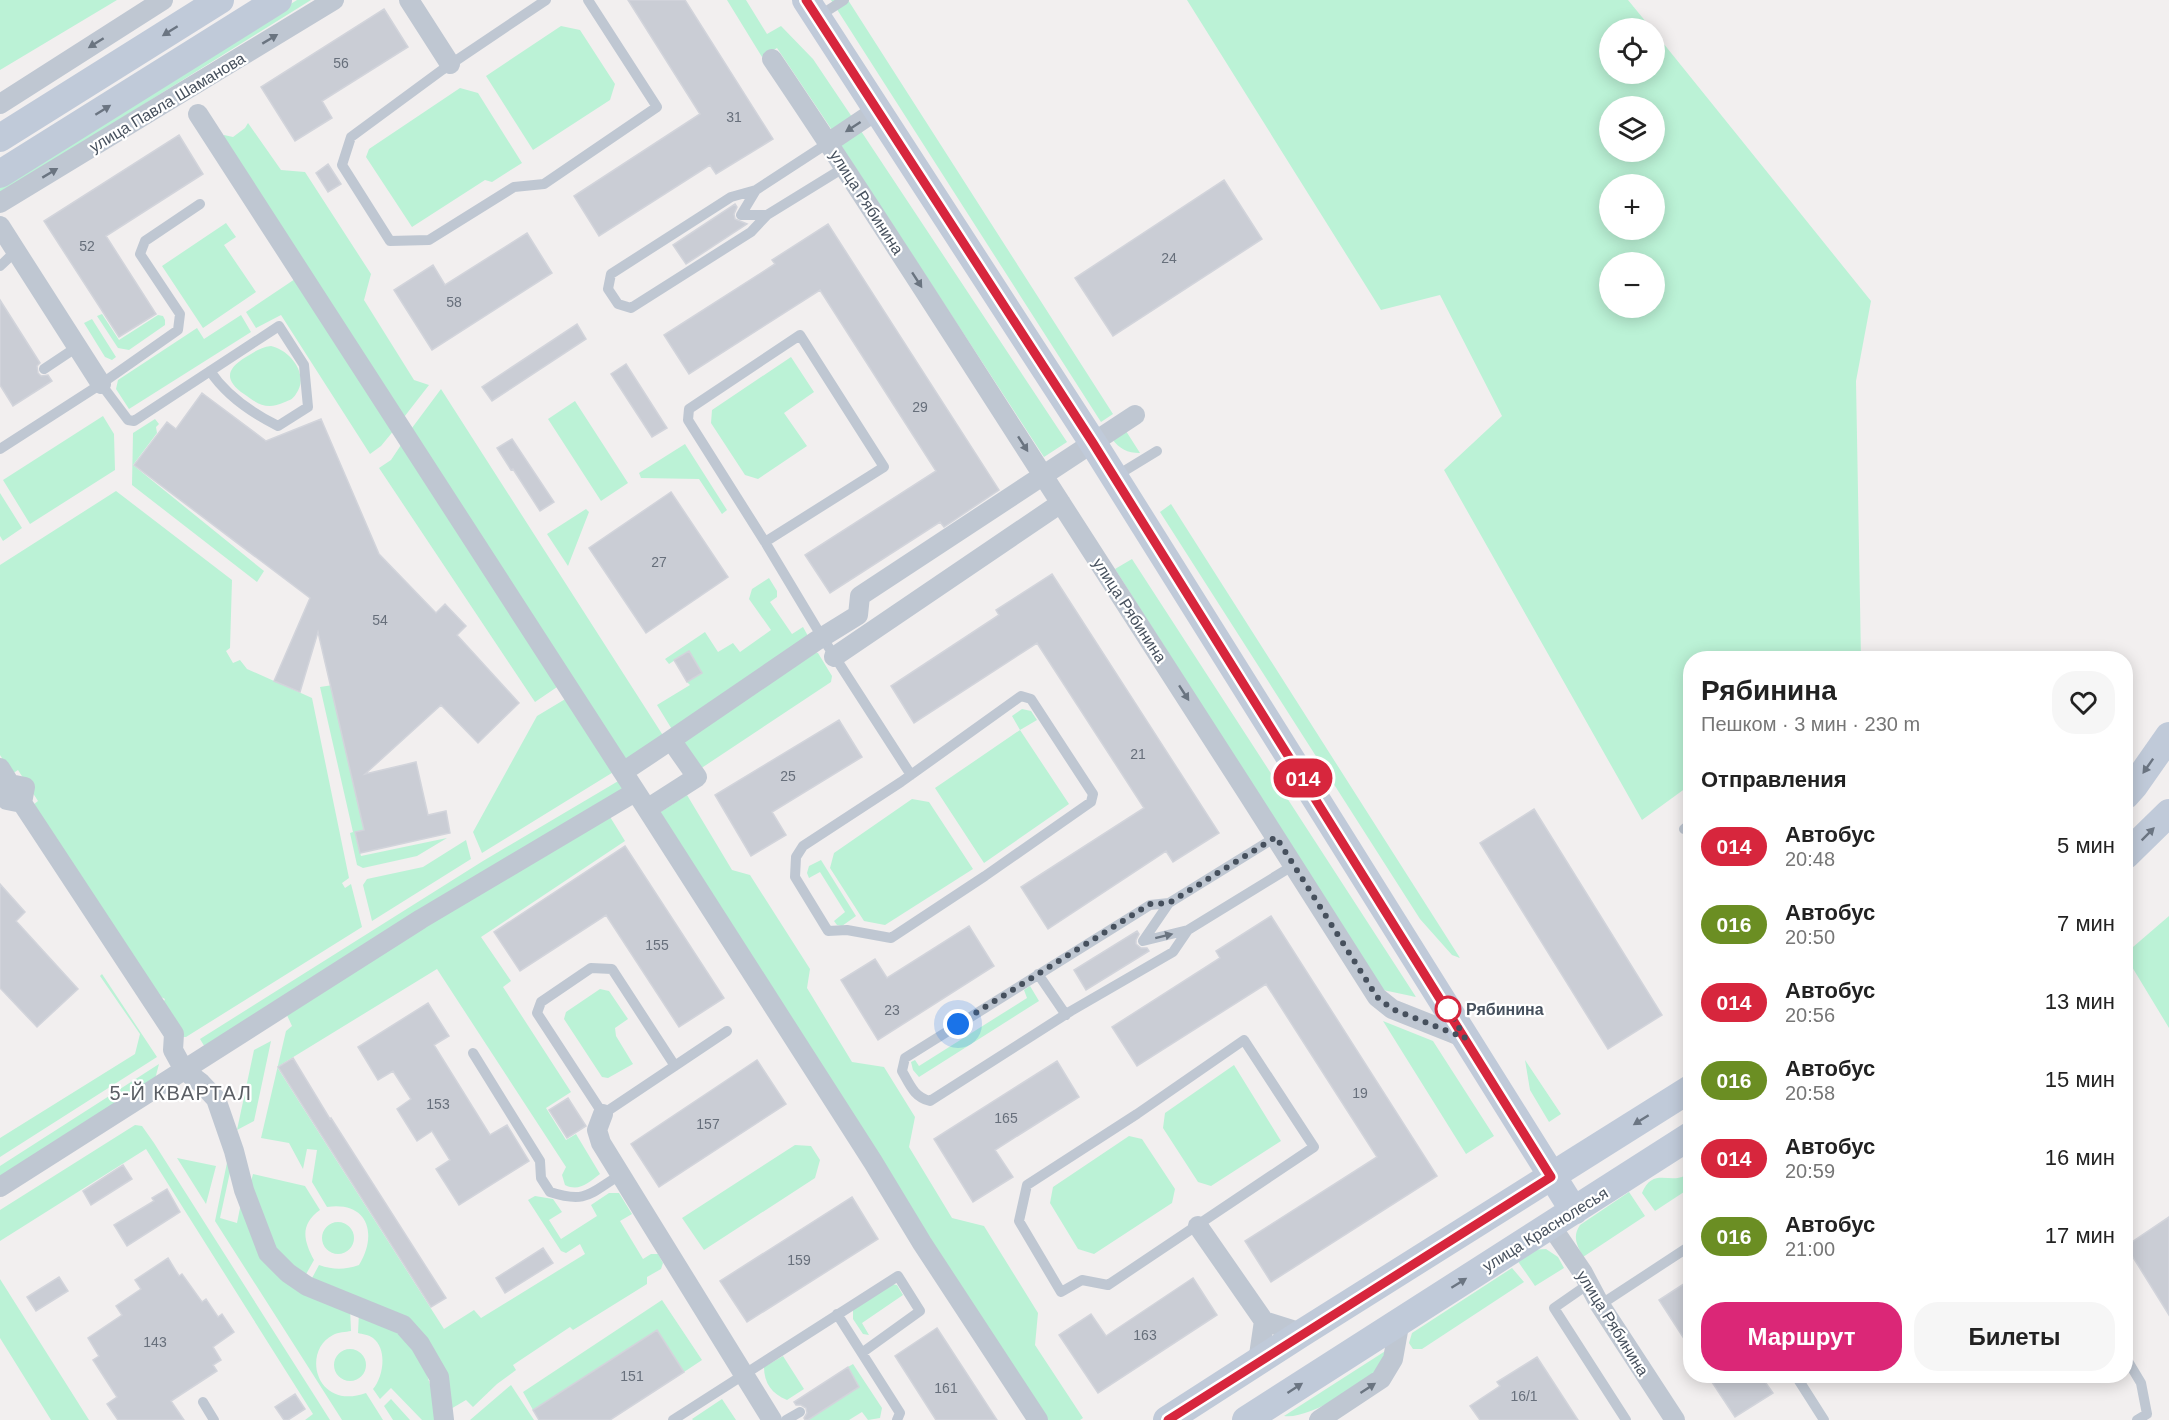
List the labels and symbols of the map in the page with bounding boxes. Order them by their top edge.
one-way arrow [162,26,178,37]
one-way arrow [262,33,278,44]
one-way arrow [88,37,104,48]
street label: улица Павла Шаманова [87,49,248,156]
house number: 56 [333,55,349,71]
one-way arrow [95,105,111,116]
house number: 31 [726,109,742,125]
one-way arrow [845,121,861,132]
street label: улица Рябинина [827,147,907,258]
one-way arrow [42,167,58,178]
house number: 52 [79,238,95,254]
house number: 24 [1161,250,1177,266]
one-way arrow [911,272,922,288]
house number: 58 [446,294,462,310]
house number: 29 [912,399,928,415]
one-way arrow [1017,435,1029,451]
house number: 27 [651,554,667,570]
street label: улица Рябинина [1090,555,1170,666]
house number: 54 [372,612,388,628]
one-way arrow [1178,685,1189,701]
house number: 21 [1130,746,1146,762]
line badge: 014 [1268,758,1338,798]
one-way arrow [2142,758,2154,774]
house number: 25 [780,768,796,784]
one-way arrow [2140,828,2154,842]
one-way arrow [1155,931,1173,941]
house number: 155 [645,937,669,953]
marker: Рябинина [1435,996,1461,1022]
place label: Рябинина [1466,1001,1544,1018]
house number: 23 [884,1002,900,1018]
your location [943,1009,973,1039]
district label: 5-Й КВАРТАЛ [110,1081,252,1104]
house number: 19 [1352,1085,1368,1101]
house number: 153 [426,1096,450,1112]
house number: 165 [994,1110,1018,1126]
one-way arrow [1633,1115,1649,1126]
house number: 157 [696,1116,720,1132]
street label: улица Краснолесья [1480,1184,1611,1275]
house number: 159 [787,1252,811,1268]
street label: улица Рябинина [1573,1268,1652,1379]
one-way arrow [1451,1278,1467,1289]
house number: 163 [1133,1327,1157,1343]
house number: 143 [143,1334,167,1350]
house number: 151 [620,1368,644,1384]
house number: 161 [934,1380,958,1396]
one-way arrow [1359,1382,1375,1394]
one-way arrow [1287,1383,1303,1394]
house number: 16/1 [1510,1388,1538,1404]

